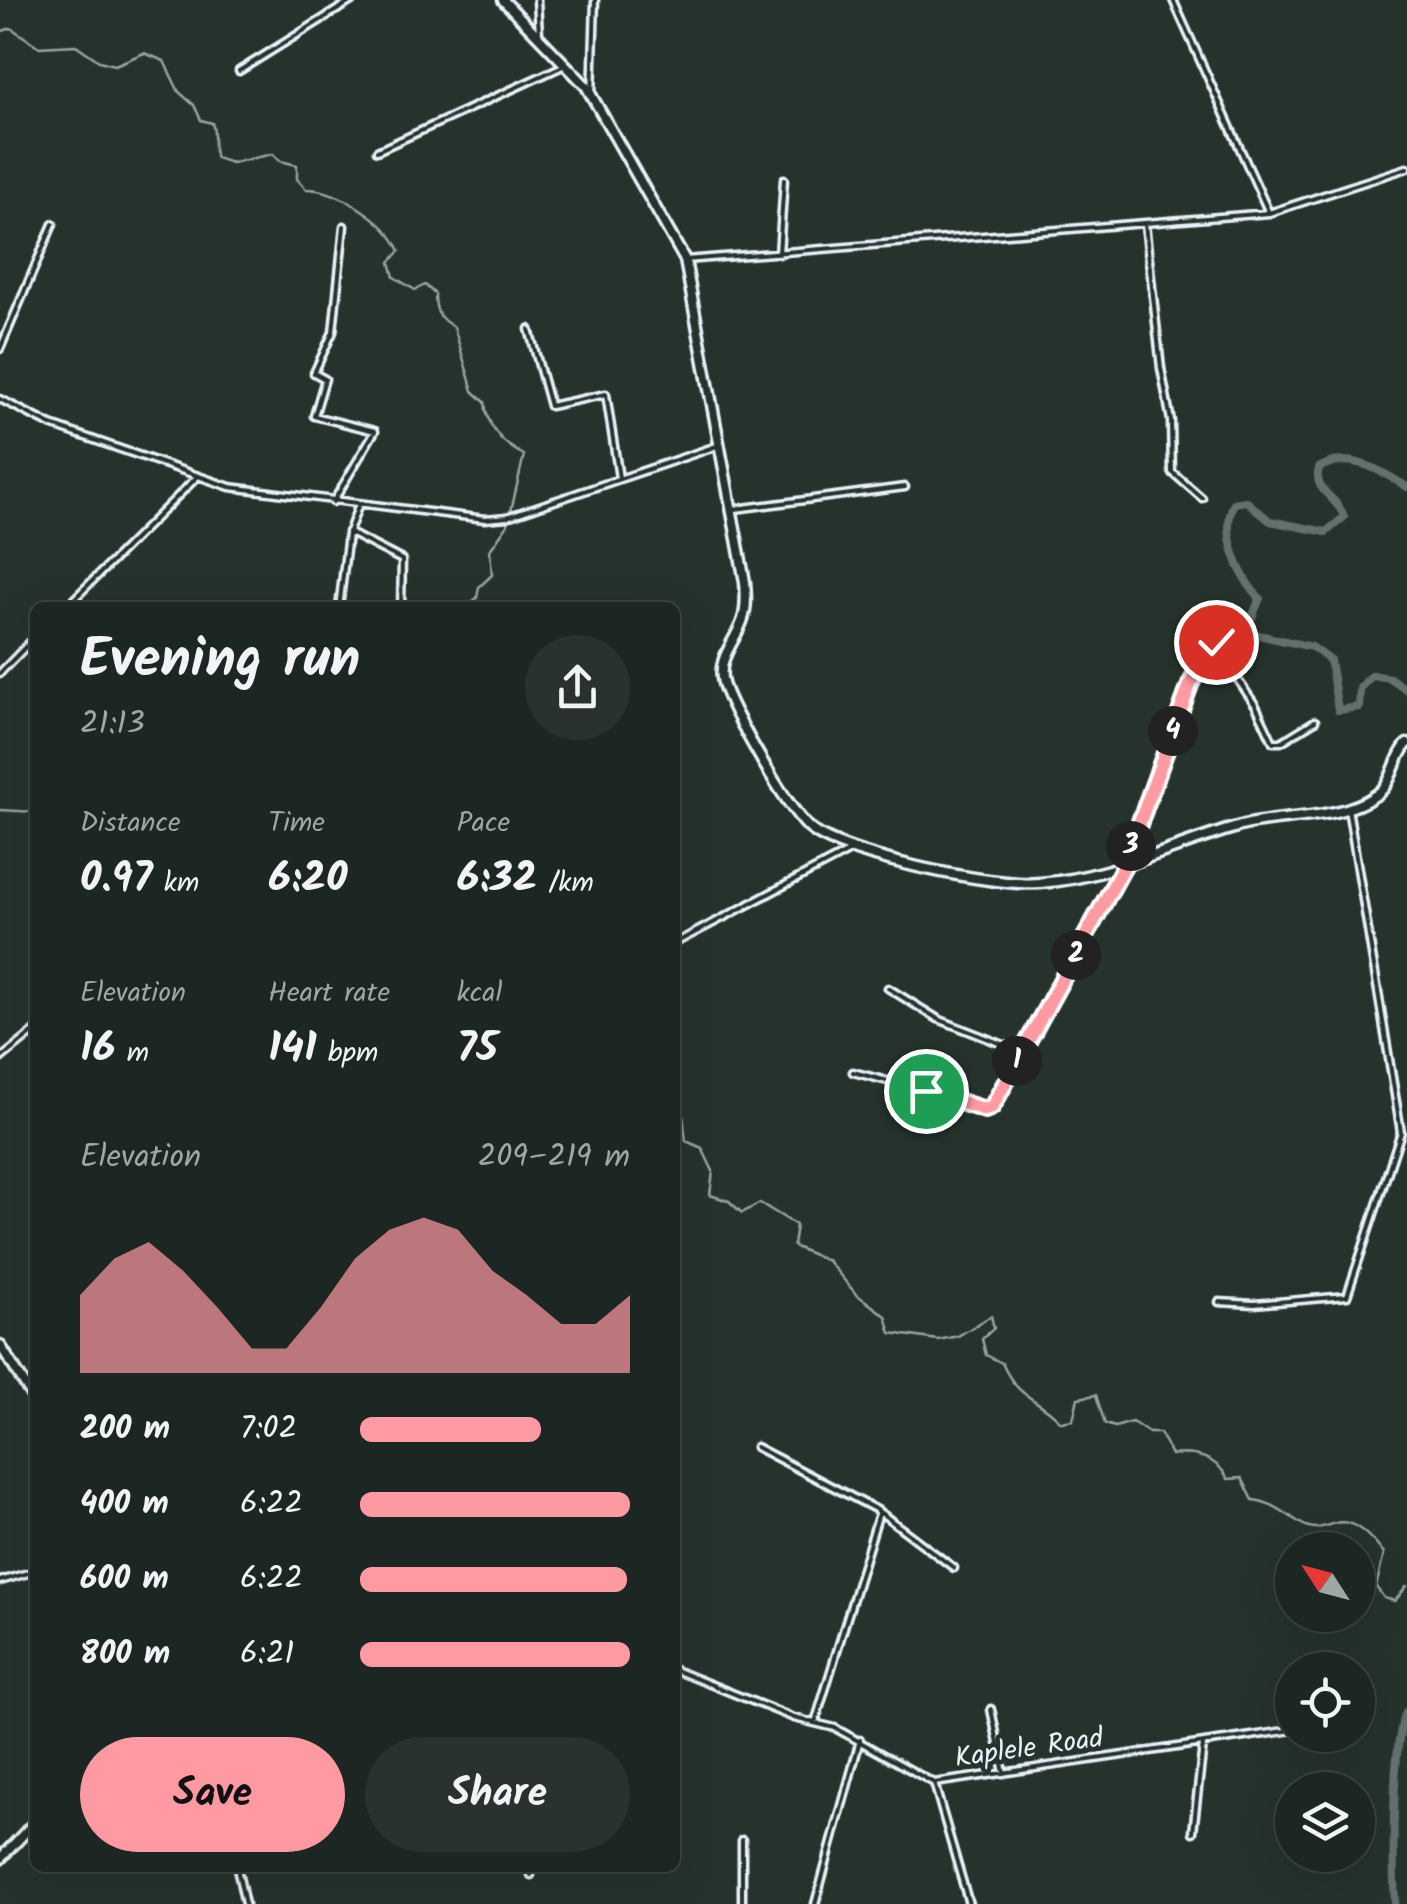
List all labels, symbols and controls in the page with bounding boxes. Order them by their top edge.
pin [1174,600,1259,685]
icon: check [1189,615,1244,670]
text: Evening run [80,618,360,705]
button: share [525,635,630,740]
text: 21:13 [80,699,145,750]
pin: 4 [1148,706,1198,756]
text: 4 [1165,708,1181,753]
text: Distance [80,801,181,846]
text: Time [268,801,325,846]
text: Pace [457,801,510,846]
pin: 3 [1106,821,1156,871]
text: 3 [1123,823,1139,868]
text: 0.97 [80,846,153,913]
text: 6:20 [268,846,347,913]
text: 6:32 [457,846,537,913]
text: km [153,861,199,906]
text: /km [537,861,594,906]
pin: 2 [1051,930,1101,980]
text: 2 [1068,932,1084,977]
text: Elevation [80,971,186,1016]
text: Heart rate [268,971,390,1016]
text: kcal [457,971,502,1016]
text: 16 [80,1016,115,1083]
text: 141 [268,1016,317,1083]
text: 75 [457,1016,498,1083]
text: m [115,1031,149,1076]
text: bpm [317,1031,378,1076]
pin: 1 [992,1036,1042,1086]
text: 1 [1013,1038,1021,1083]
pin [884,1049,969,1134]
icon: arrive [899,1064,954,1119]
text: Elevation [80,1132,201,1183]
text: 209–219 m [478,1132,630,1183]
text: 200 m [80,1404,170,1455]
text: 7:02 [240,1404,297,1455]
text: 400 m [80,1479,169,1530]
text: 6:22 [240,1479,303,1530]
north arrow [1275,1532,1375,1632]
map controls [1275,1532,1375,1872]
text: 600 m [80,1554,169,1605]
text: 6:22 [240,1554,303,1605]
text: 800 m [80,1629,170,1680]
text: 6:21 [240,1629,294,1680]
button: locate [1275,1652,1375,1752]
street label: Kaplele Road [952,1716,1107,1782]
button: Save [80,1737,345,1852]
button: Share [365,1737,630,1852]
button: layers [1275,1772,1375,1872]

